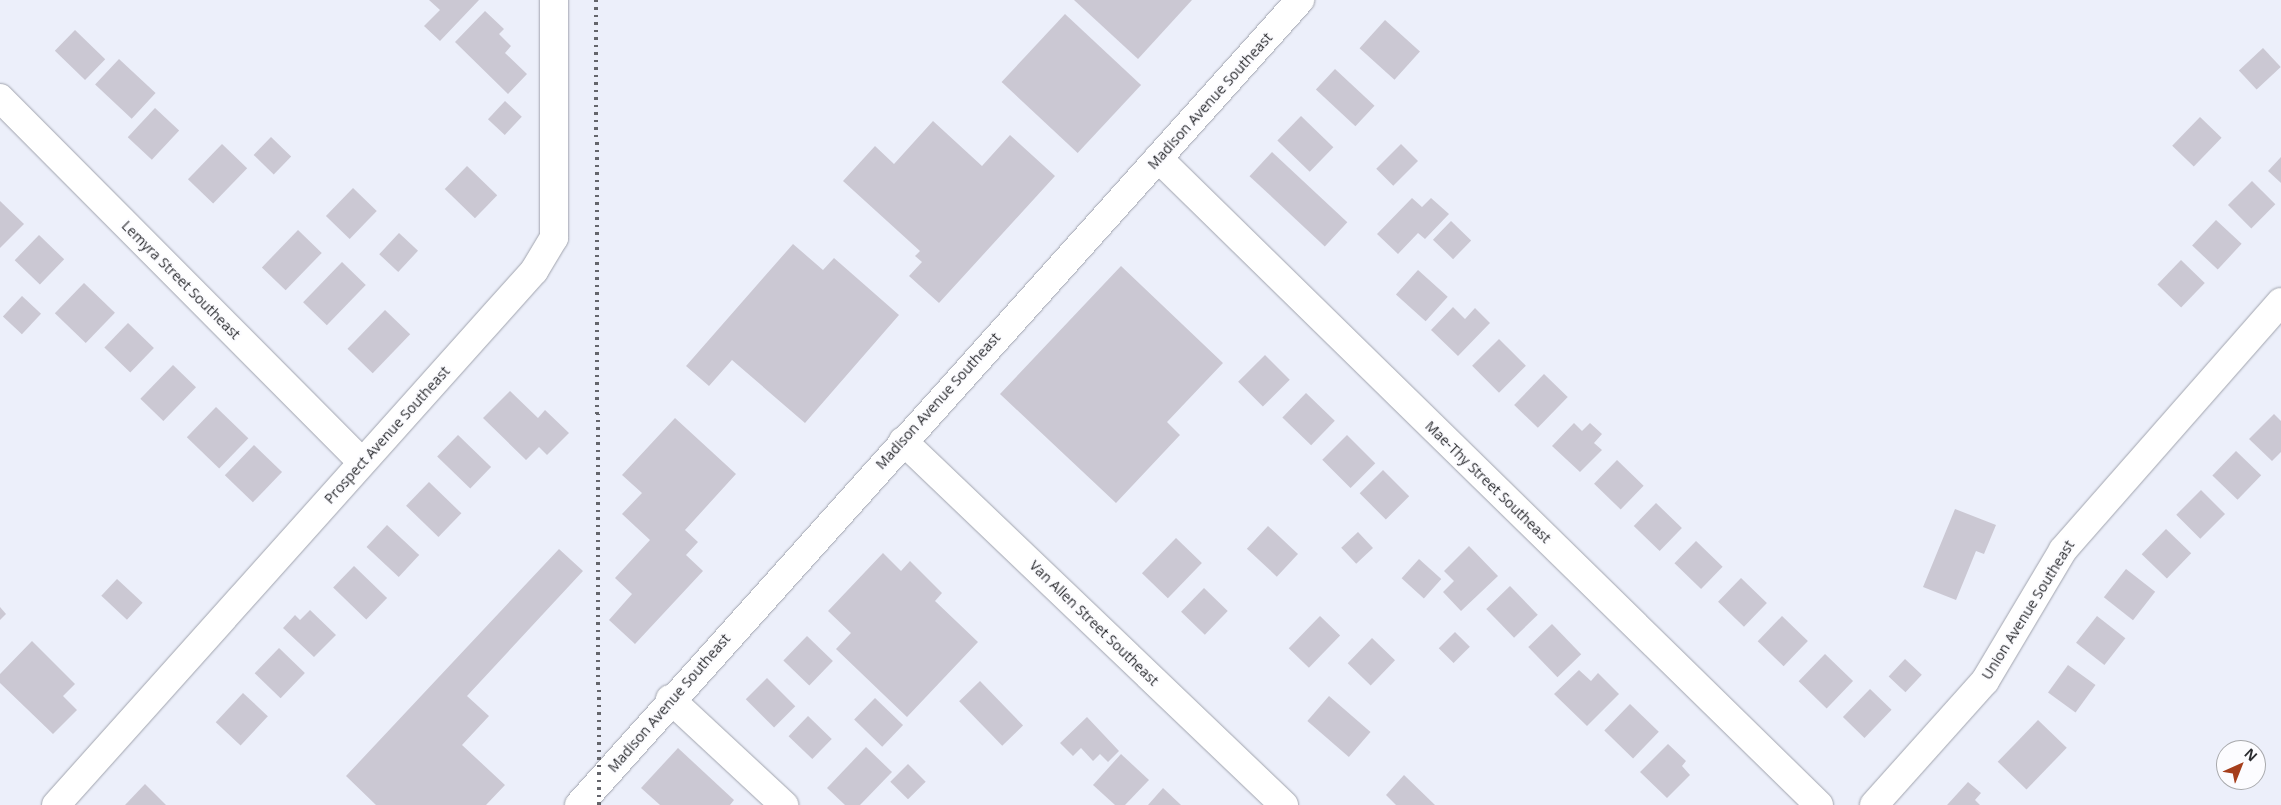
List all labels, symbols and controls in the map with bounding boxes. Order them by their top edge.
street label: Madison Avenue Southeast [1144,29,1276,173]
street label: Lemyra Street Southeast [118,217,244,343]
street label: Madison Avenue Southeast [872,329,1004,473]
street label: Prospect Avenue Southeast [321,363,453,507]
street label: Mae-Thy Street Southeast [1422,418,1554,546]
street label: Union Avenue Southeast [1978,537,2078,683]
street label: Van Allen Street Southeast [1026,557,1162,689]
street label: Madison Avenue Southeast [604,630,734,776]
north arrow [2216,740,2266,790]
text: N [2240,744,2262,765]

